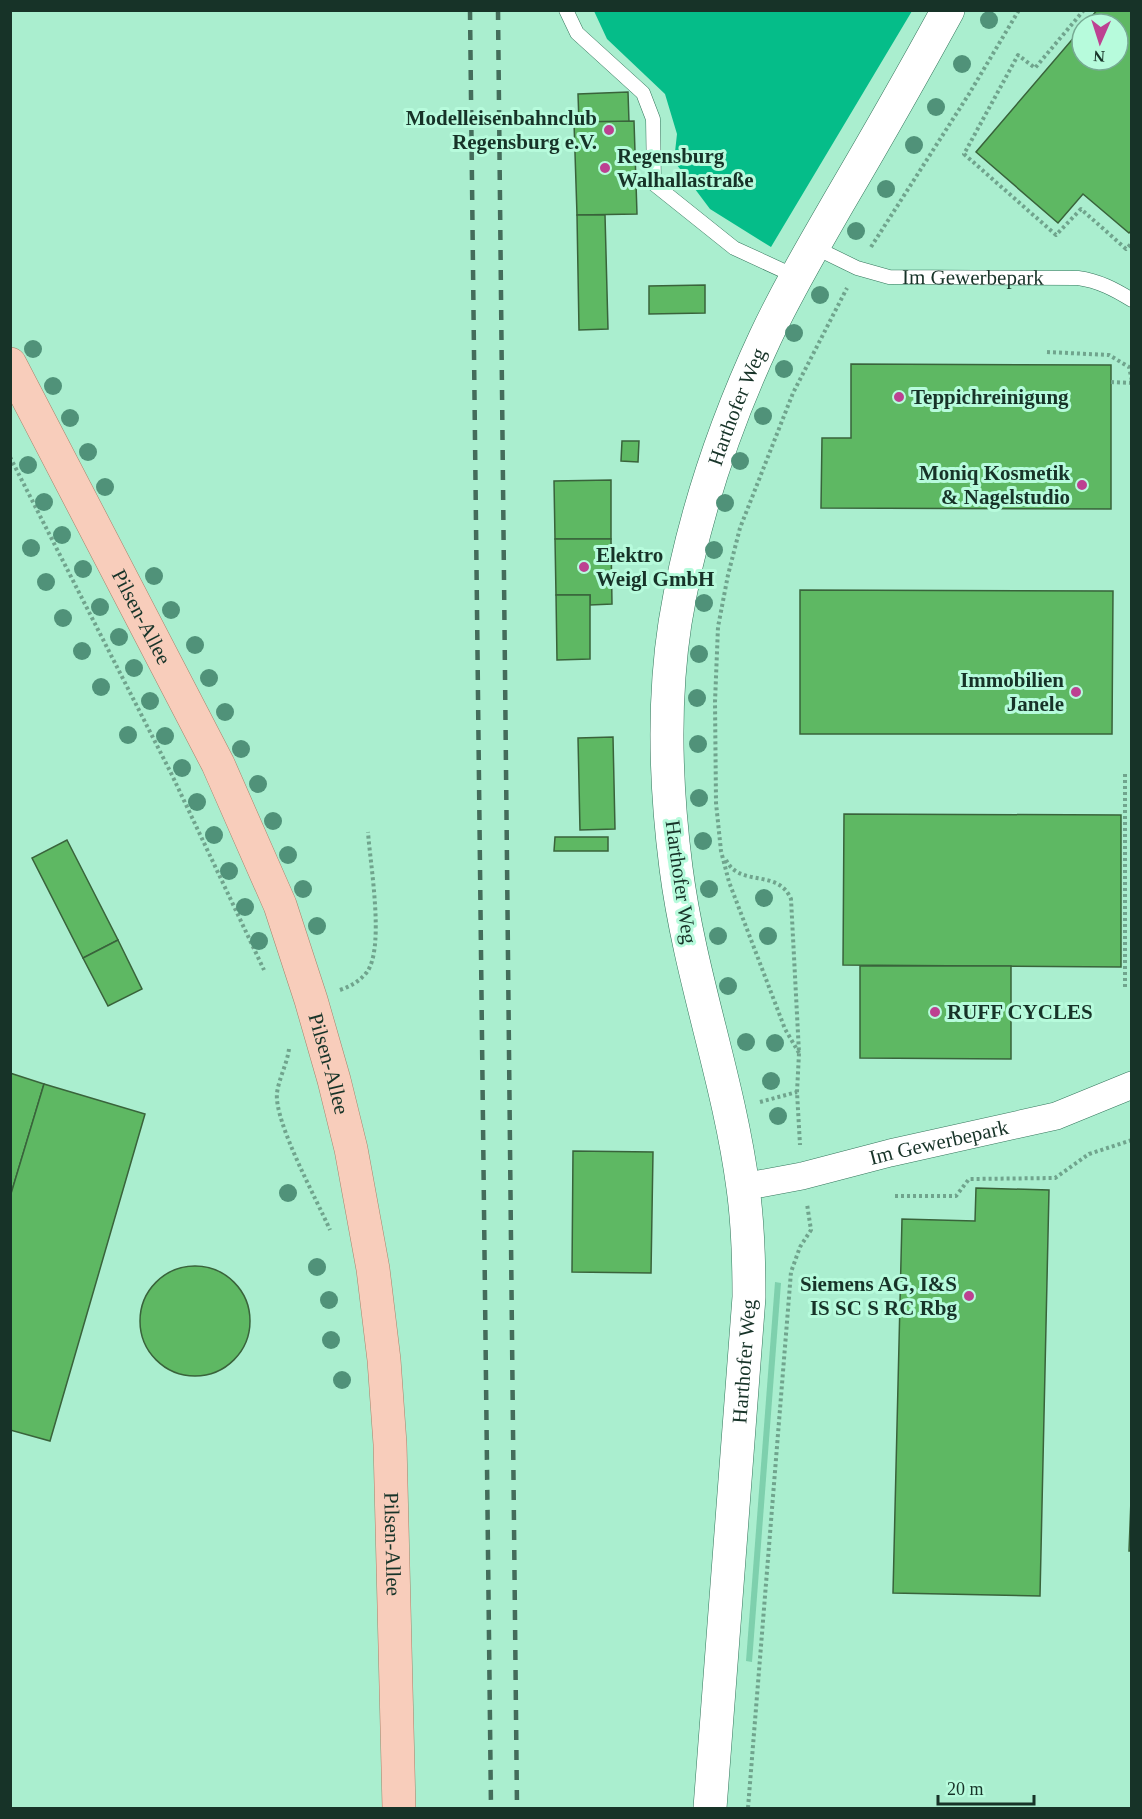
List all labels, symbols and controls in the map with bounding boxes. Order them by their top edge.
north arrow [1070,12,1130,72]
text: N [1093,48,1105,65]
place label: Modelleisenbahnclub Regensburg e.V. [406,106,597,154]
marker: Modelleisenbahnclub Regensburg e.V. [602,123,616,137]
place label: Regensburg Walhallastraße [617,144,754,192]
marker: Regensburg Walhallastraße [598,161,612,175]
street label: Im Gewerbepark [902,265,1044,290]
street label: Harthofer Weg [703,344,771,469]
place label: Teppichreinigung [911,385,1069,409]
marker: Teppichreinigung [892,390,906,404]
place label: Moniq Kosmetik & Nagelstudio [919,461,1070,509]
marker: Moniq Kosmetik & Nagelstudio [1075,478,1089,492]
place label: Elektro Weigl GmbH [596,543,714,591]
marker: Elektro Weigl GmbH [577,560,591,574]
street label: Pilsen-Allee [107,565,176,668]
place label: Immobilien Janele [960,668,1064,716]
marker: Immobilien Janele [1069,685,1083,699]
street label: Harthofer Weg [660,819,702,946]
place label: RUFF CYCLES [947,1000,1093,1024]
marker: RUFF CYCLES [928,1005,942,1019]
street label: Pilsen-Allee [303,1010,354,1117]
street label: Im Gewerbepark [867,1115,1011,1170]
place label: Siemens AG, I&S IS SC S RC Rbg [800,1272,957,1320]
marker: Siemens AG, I&S IS SC S RC Rbg [962,1289,976,1303]
street label: Harthofer Weg [727,1298,761,1424]
street label: Pilsen-Allee [379,1492,406,1596]
scale bar [938,1768,1034,1806]
text: 20 m [947,1779,984,1799]

